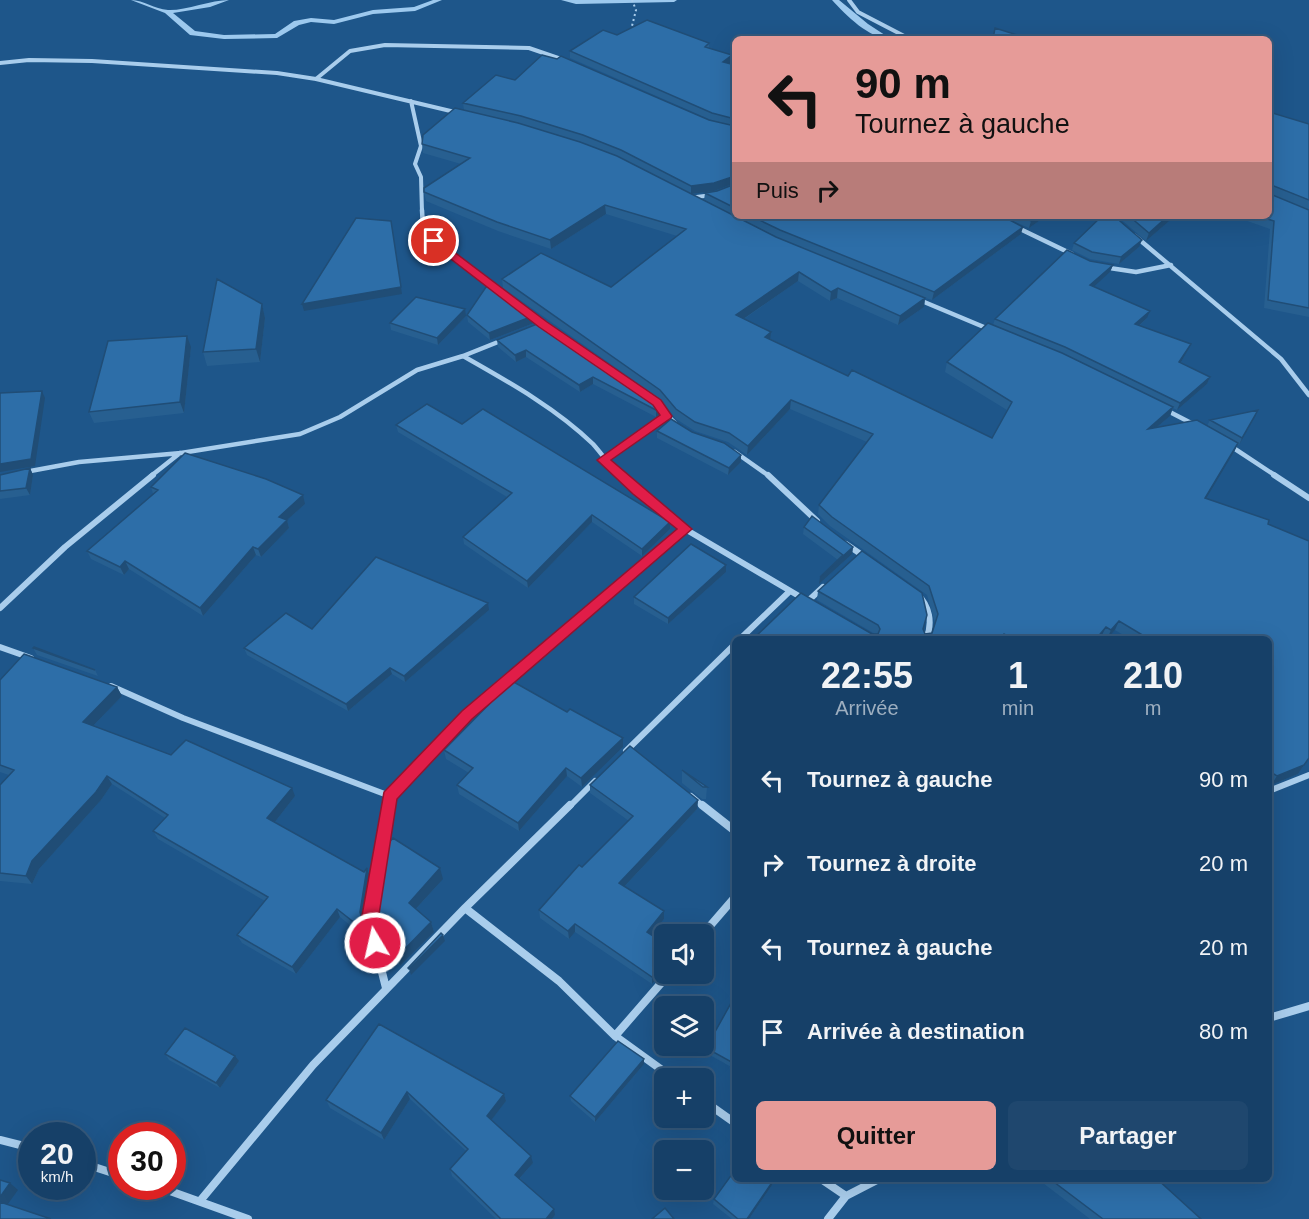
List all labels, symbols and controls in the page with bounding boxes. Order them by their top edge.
icon: left [756,60,834,138]
text: 90 m [855,60,951,107]
text: Tournez à gauche [855,109,1070,139]
icon: right [811,174,844,207]
text: Puis [756,178,799,203]
pin [408,215,459,266]
icon: arrive [417,224,450,257]
text: 22:55 [821,655,913,696]
text: 1 [1008,655,1028,696]
text: 210 [1123,655,1183,696]
text: Arrivée [835,697,899,719]
text: min [1002,697,1034,719]
text: m [1145,697,1161,719]
icon: left [756,764,789,797]
text: Tournez à gauche [807,767,992,792]
text: 90 m [1199,767,1248,792]
icon: right [756,848,789,881]
text: Tournez à droite [807,851,977,876]
text: 20 m [1199,851,1248,876]
position arrow [343,911,407,975]
map controls [654,924,714,1200]
button: sound [654,924,714,984]
icon: left [756,932,789,965]
text: Tournez à gauche [807,935,992,960]
text: 20 m [1199,935,1248,960]
button: layers [654,996,714,1056]
icon: arrive [756,1016,789,1049]
text: Arrivée à destination [807,1019,1025,1044]
text: 80 m [1199,1019,1248,1044]
button: + [654,1068,714,1128]
button: Quitter [756,1101,996,1170]
button: Partager [1008,1101,1248,1170]
speed limit sign: 30 [108,1122,186,1200]
text: 20 [40,1137,74,1170]
button: − [654,1140,714,1200]
text: km/h [41,1168,73,1185]

